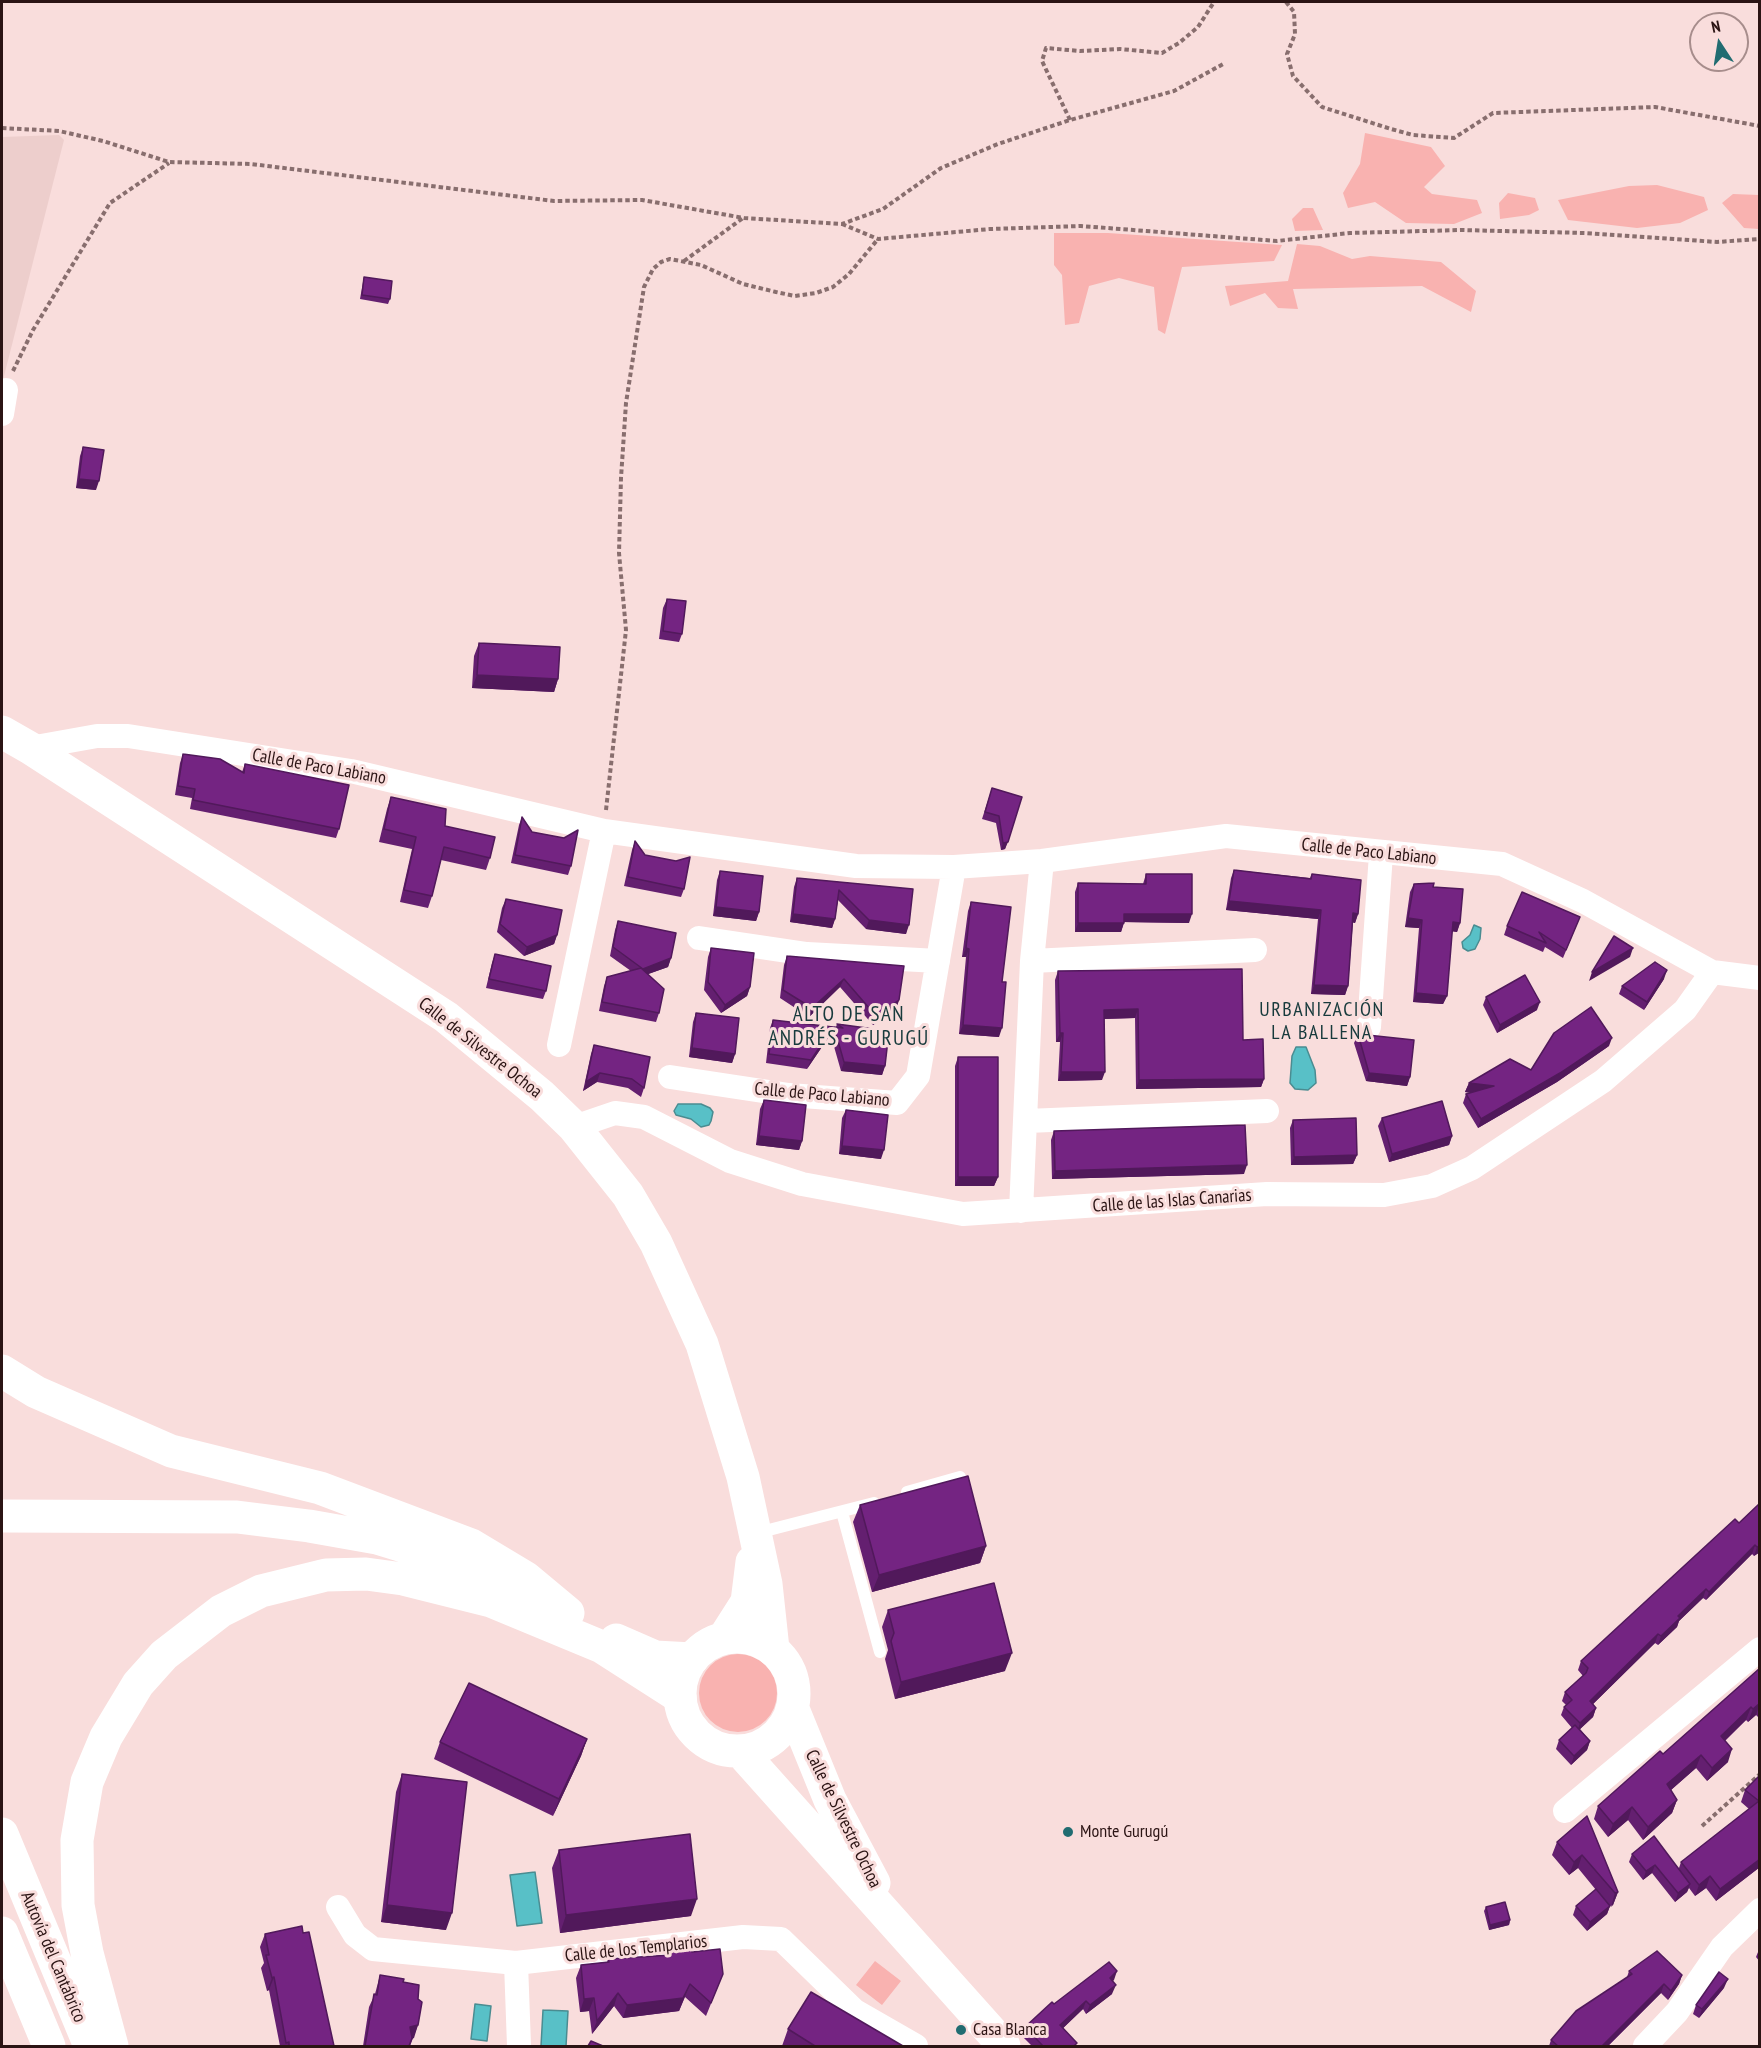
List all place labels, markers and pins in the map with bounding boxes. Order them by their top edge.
place label: Monte Gurugú [1080,1821,1168,1843]
marker: Monte Gurugú [1061,1825,1075,1839]
place label: Casa Blanca [973,2019,1047,2041]
marker: Casa Blanca [954,2023,968,2037]

